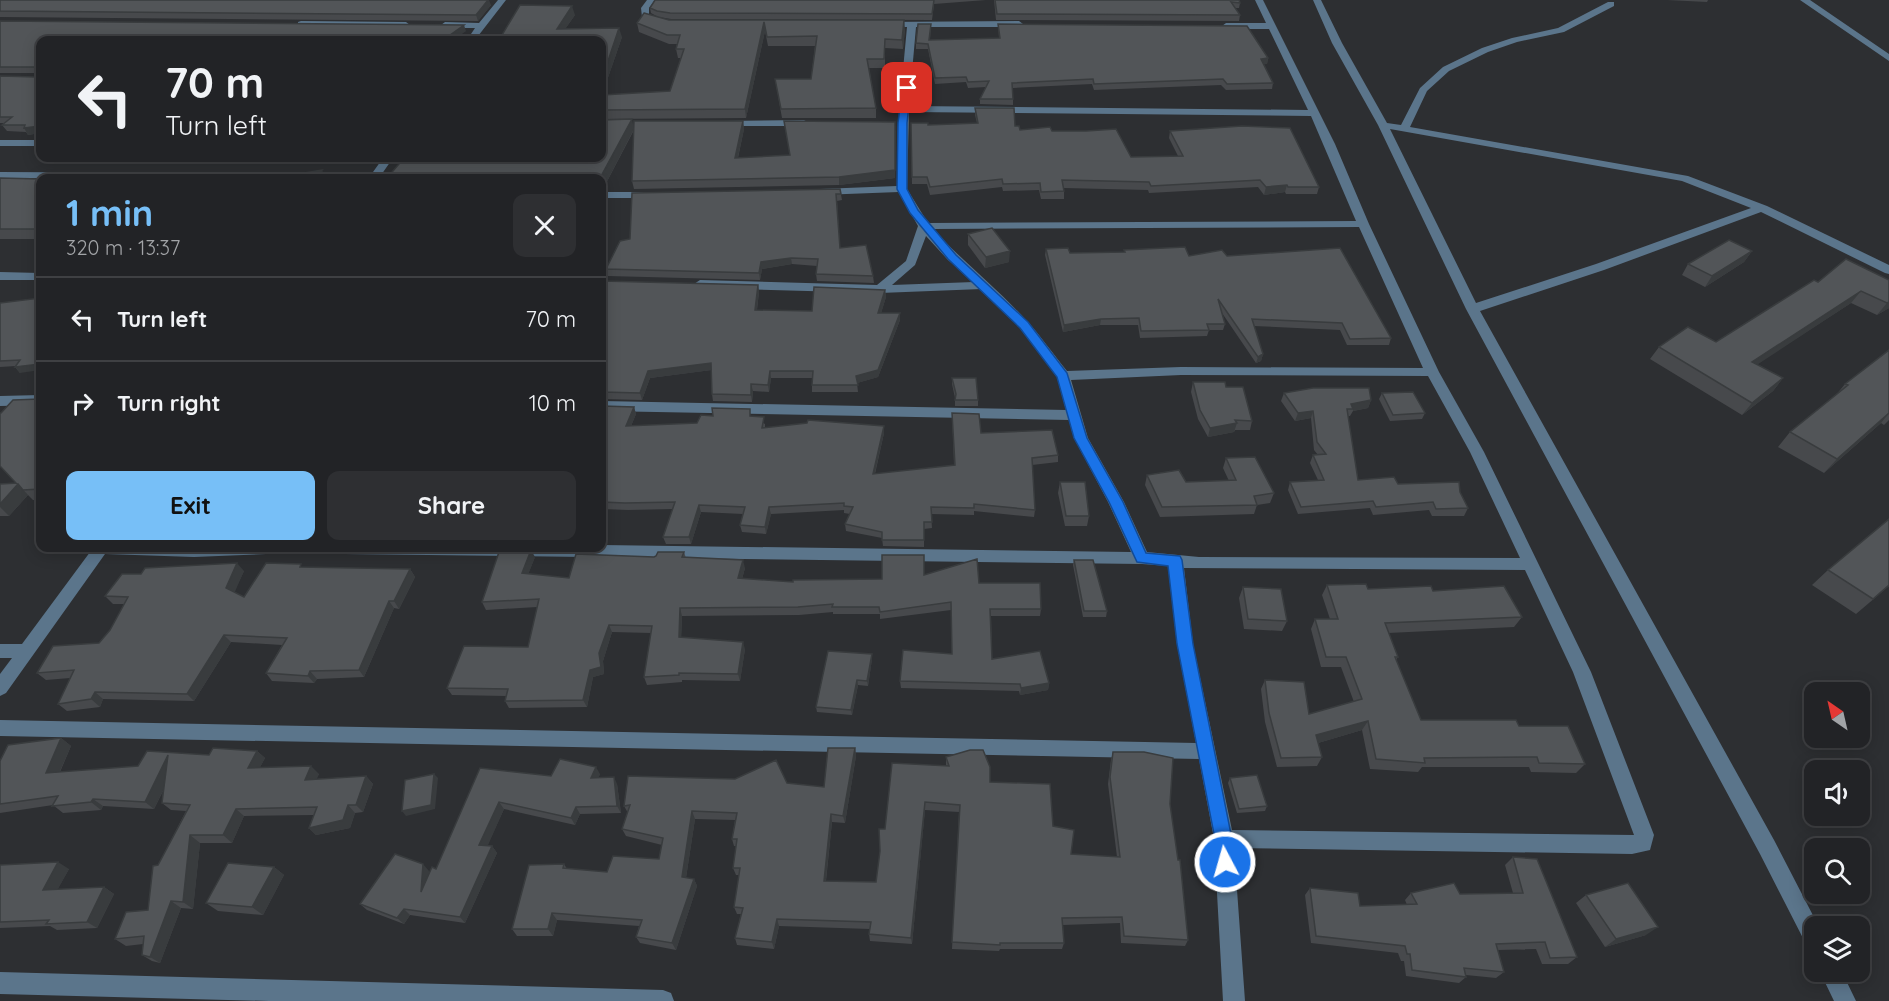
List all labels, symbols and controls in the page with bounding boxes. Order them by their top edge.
text: 70 m [165,56,264,109]
icon: left [66,60,144,138]
pin [881,62,932,113]
icon: arrive [890,71,923,104]
text: Turn left [165,108,267,142]
text: 1 min [66,190,153,235]
button: close [513,194,576,257]
text: 320 m · 13:37 [66,235,180,260]
icon: left [66,303,99,336]
text: Turn left [117,305,207,333]
text: 70 m [526,305,576,333]
icon: right [66,387,99,420]
text: Turn right [117,389,221,417]
text: 10 m [529,389,576,417]
button: Exit [66,471,315,540]
button: Share [327,471,576,540]
north arrow [1804,682,1870,748]
map controls [1804,682,1870,982]
button: sound [1804,760,1870,826]
position arrow [1193,830,1257,894]
button: search [1804,838,1870,904]
button: layers [1804,916,1870,982]

